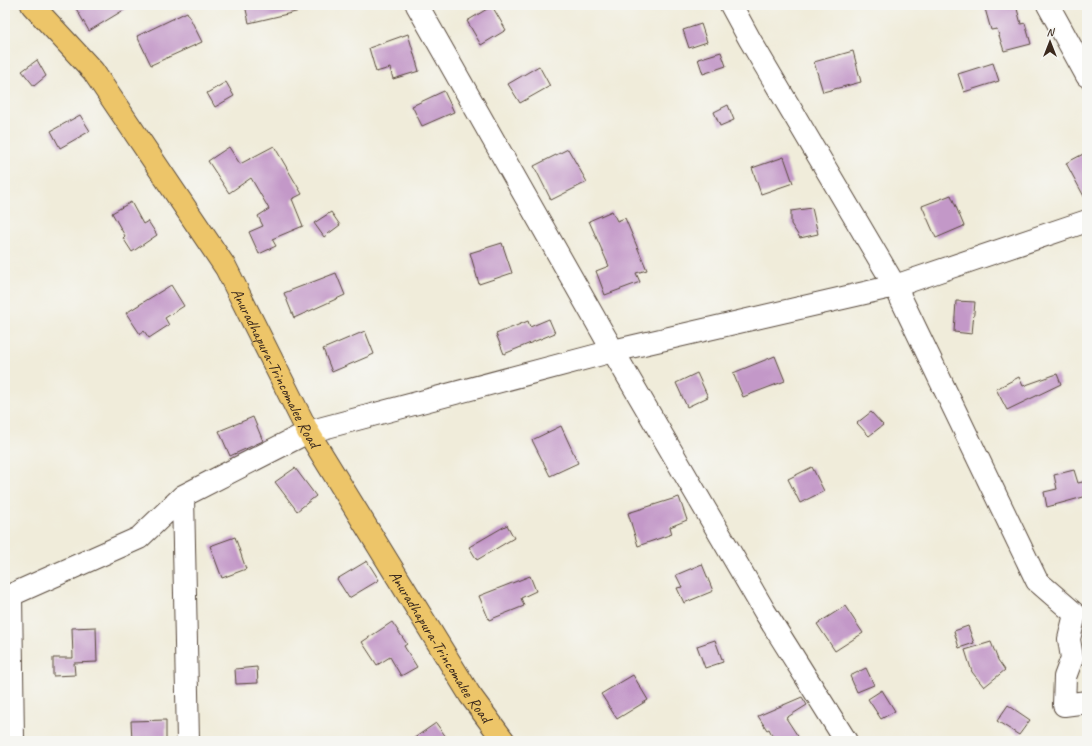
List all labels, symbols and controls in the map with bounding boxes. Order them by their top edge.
north arrow [1030,22,1070,62]
text: N [1047,25,1056,39]
street label: Anuradhapura-Trincomalee Road [227,285,326,454]
street label: Anuradhapura-Trincomalee Road [385,567,497,729]

